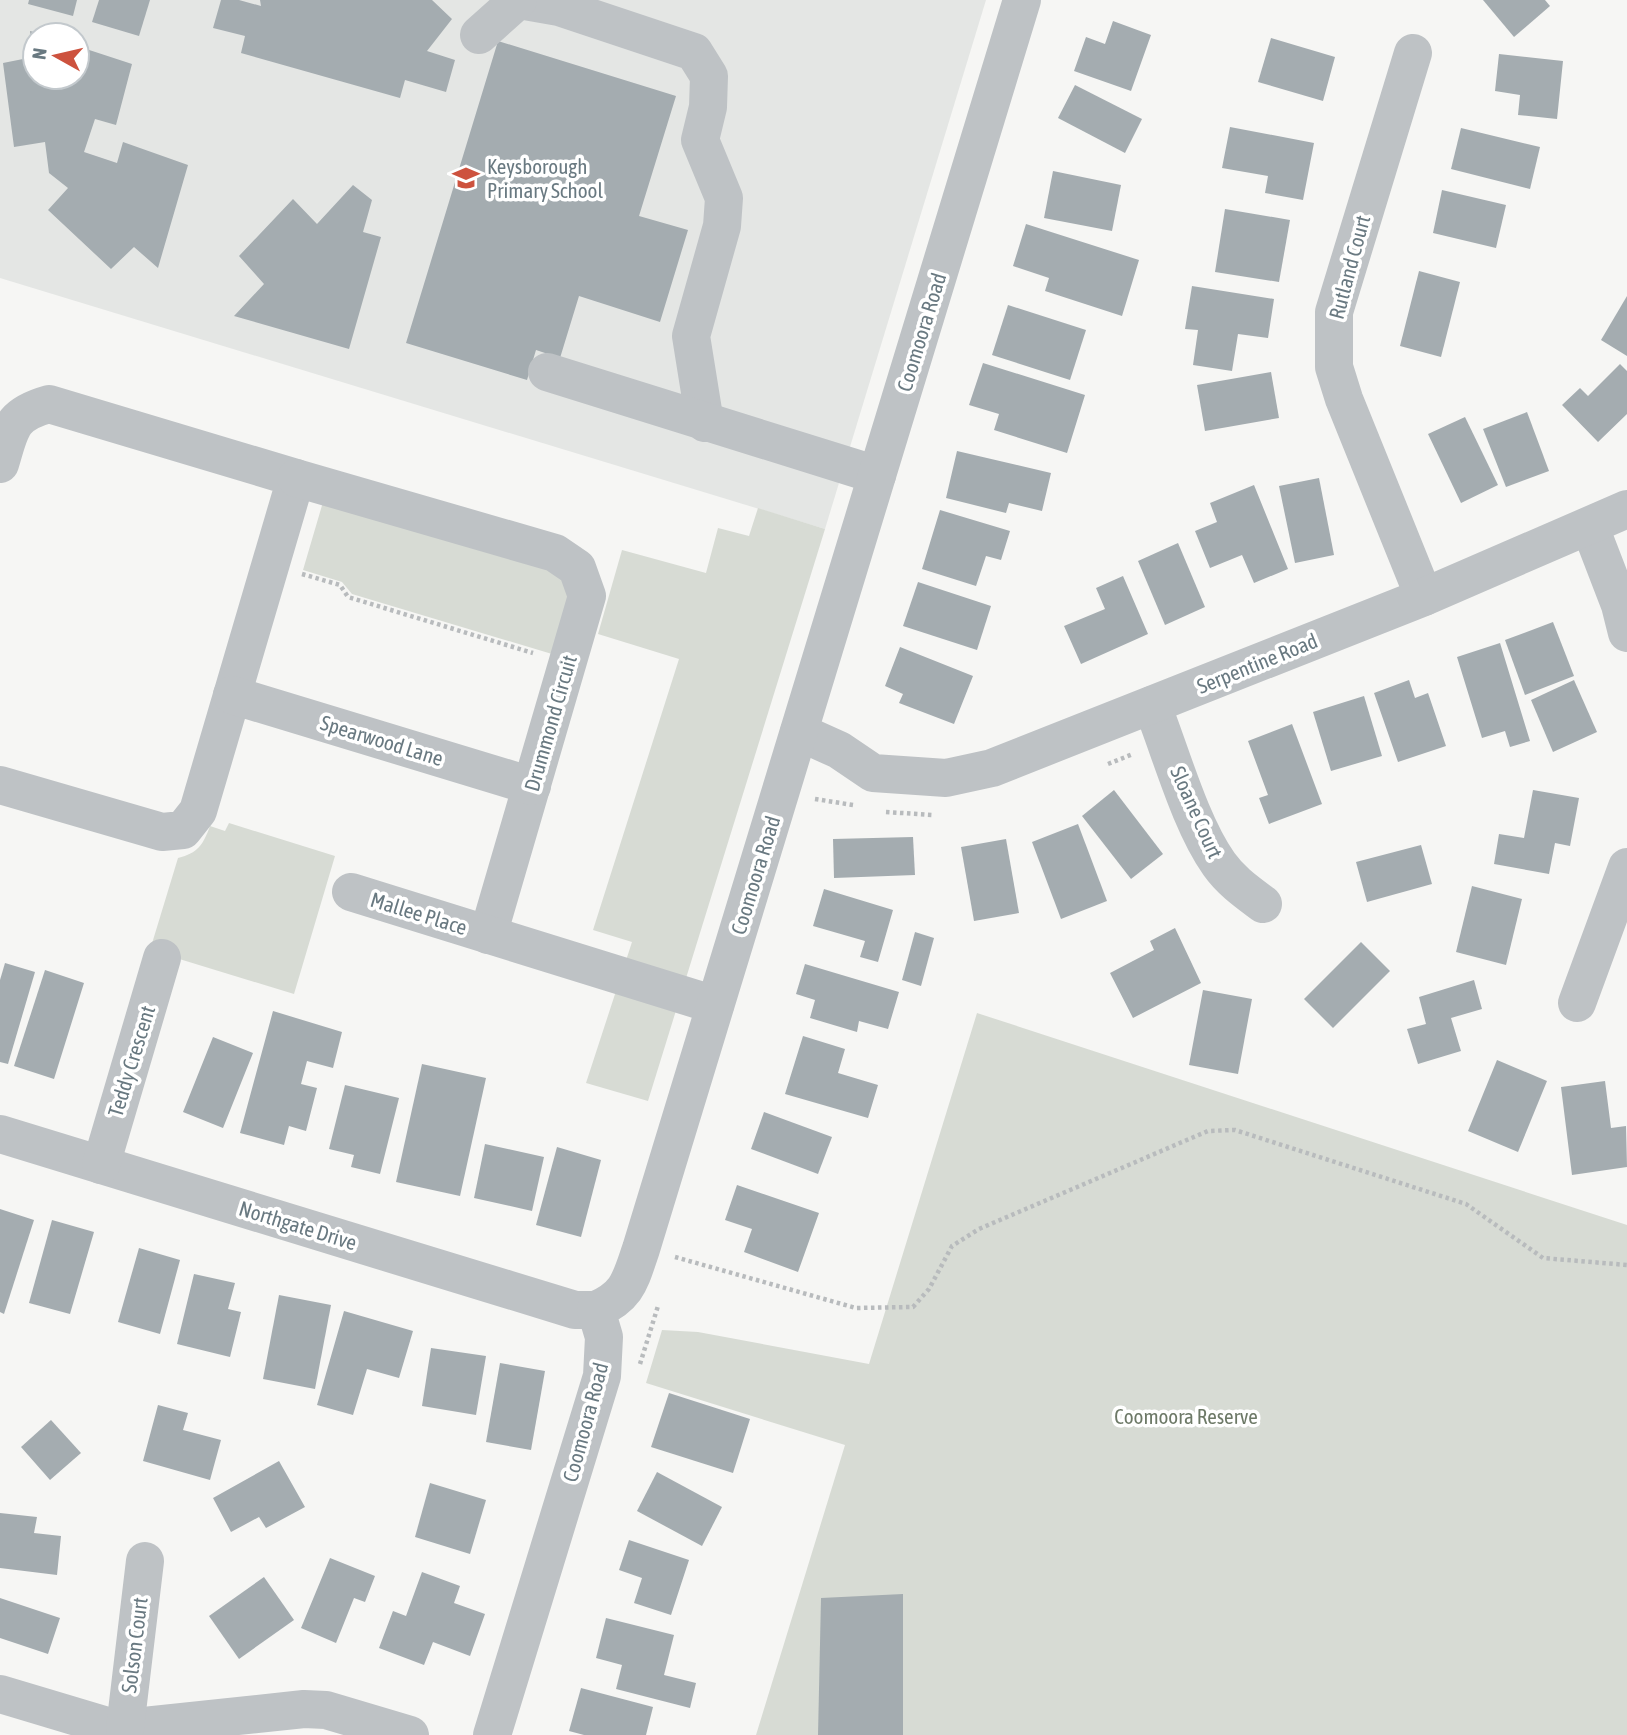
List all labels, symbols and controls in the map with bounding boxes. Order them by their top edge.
north arrow [21,21,91,91]
text: N [27,47,51,61]
place label: Keysborough Primary School [487,154,603,202]
school or university icon: Keysborough Primary School [451,163,481,193]
street label: Rutland Court [1324,212,1374,322]
street label: Coomoora Road [892,270,950,394]
street label: Serpentine Road [1193,628,1321,698]
street label: Drummond Circuit [519,652,581,794]
street label: Spearwood Lane [318,710,446,770]
street label: Sloane Court [1166,762,1228,862]
street label: Coomoora Road [726,813,784,937]
street label: Mallee Place [368,887,470,939]
street label: Teddy Crescent [103,1003,159,1119]
street label: Northgate Drive [236,1196,360,1254]
street label: Coomoora Road [558,1360,612,1484]
park label: Coomoora Reserve [1114,1404,1258,1428]
street label: Solson Court [116,1596,152,1694]

